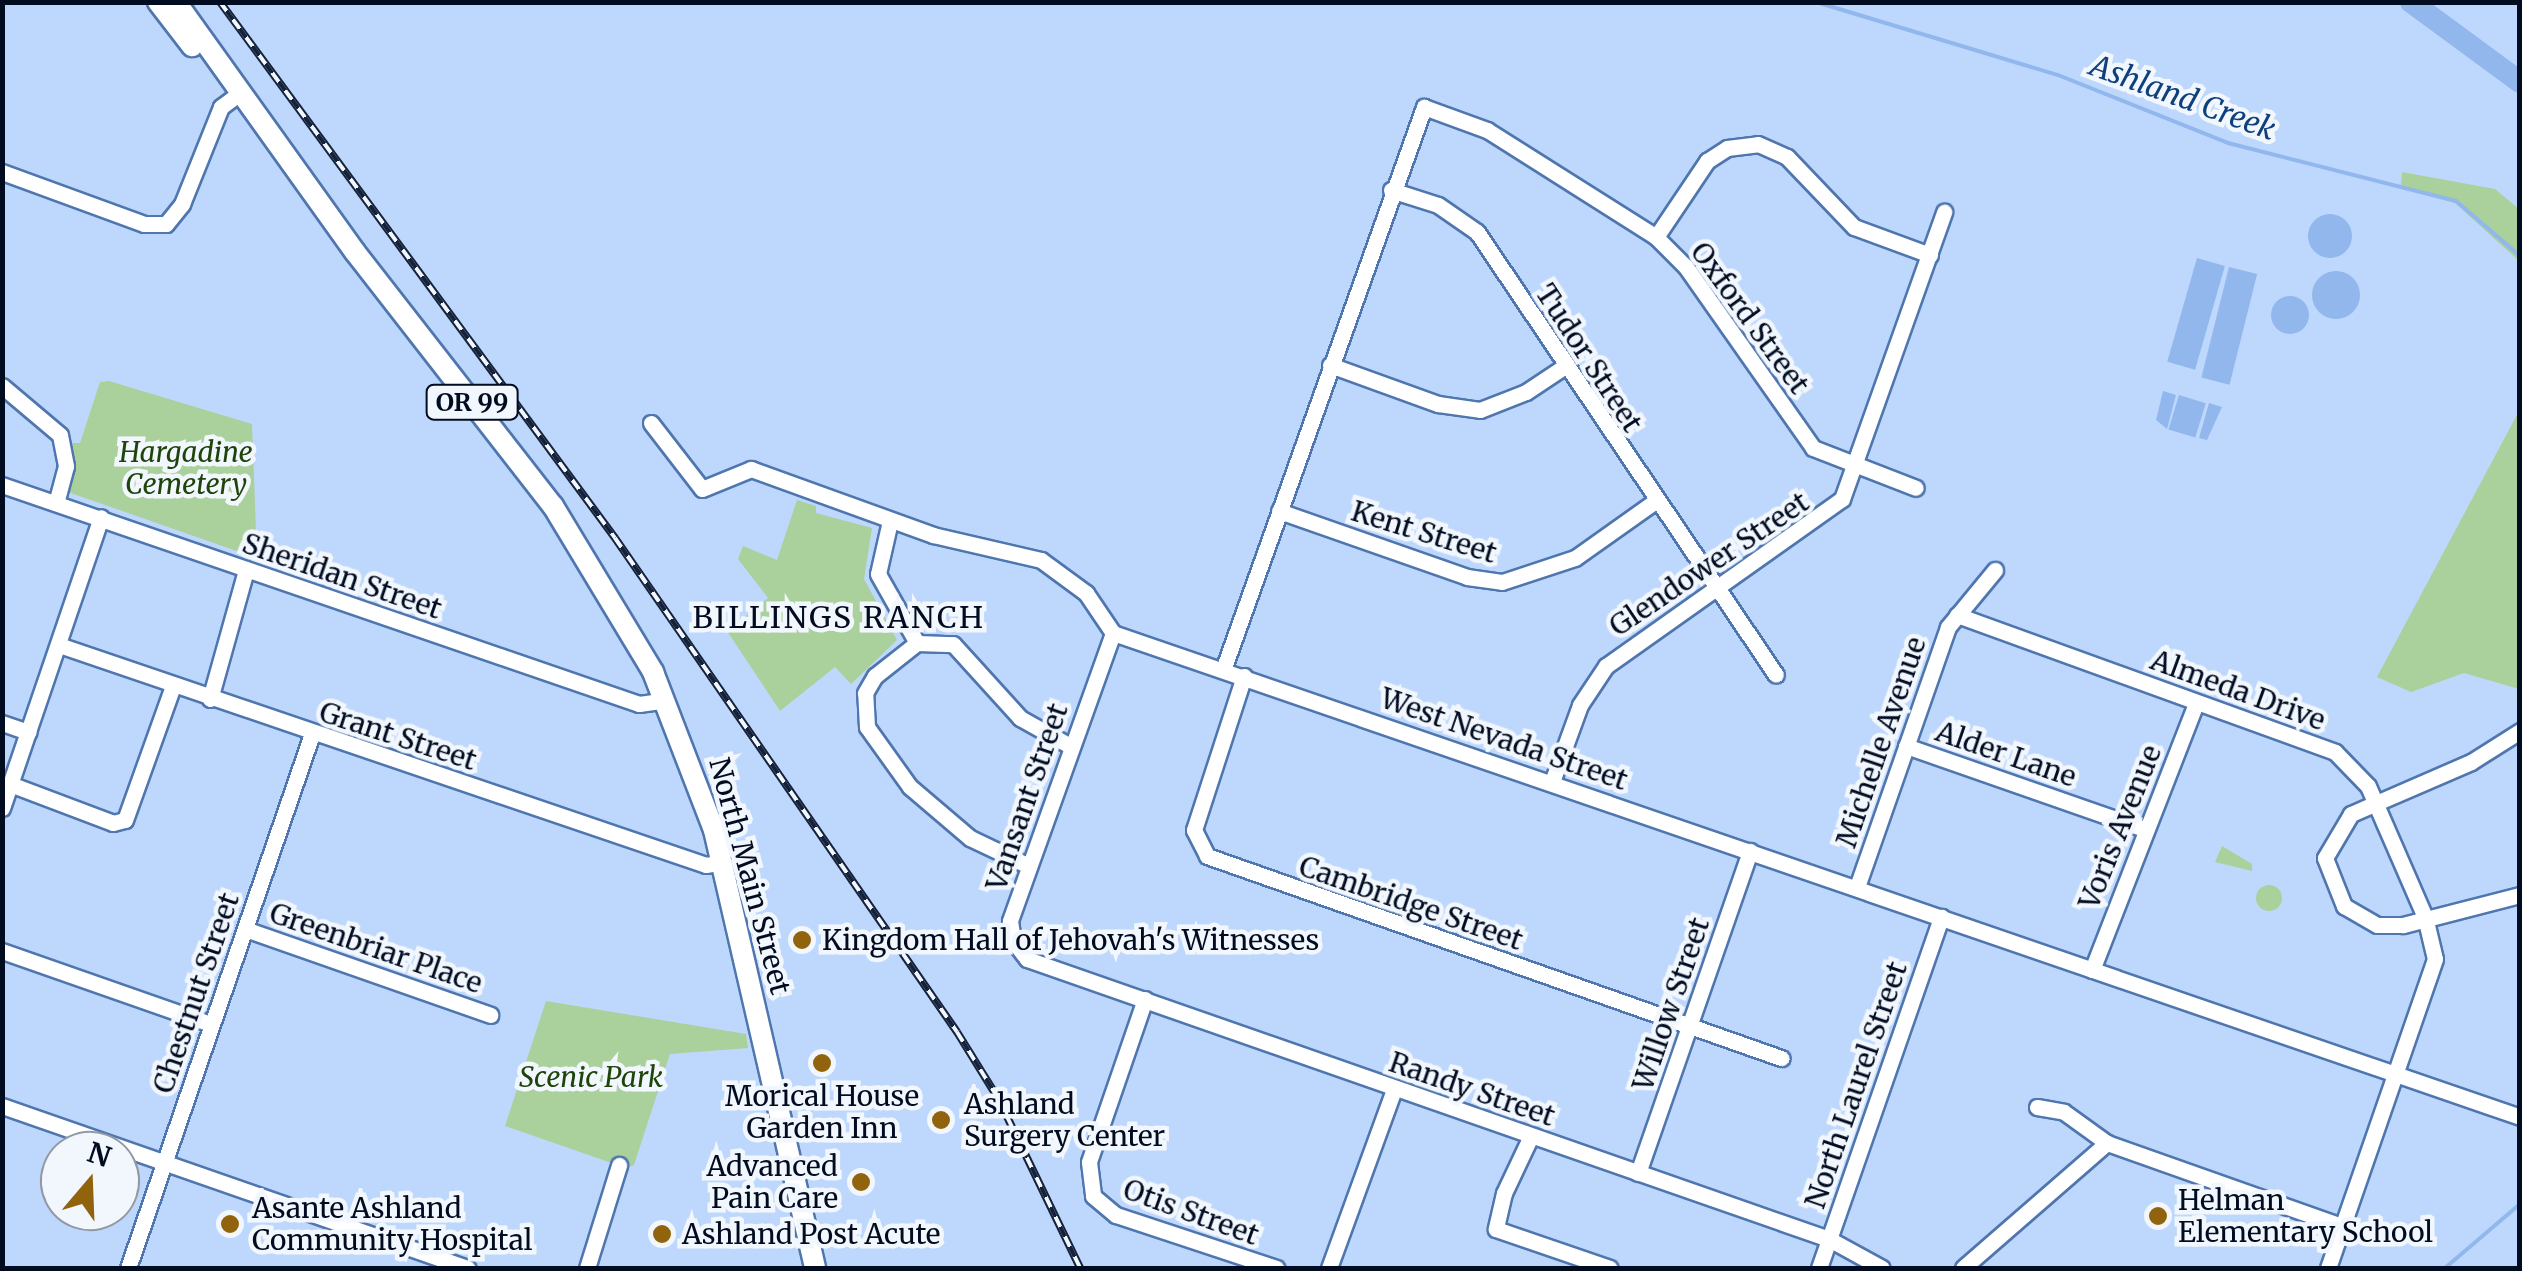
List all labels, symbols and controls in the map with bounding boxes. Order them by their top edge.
water label: Ashland Creek [2086,47,2280,147]
street label: Oxford Street [1684,236,1816,400]
street label: Tudor Street [1529,278,1649,438]
road number: OR 99 [424,382,520,422]
park label: Hargadine Cemetery [119,435,253,501]
street label: Glendower Street [1603,485,1815,643]
street label: Kent Street [1347,494,1501,570]
street label: Sheridan Street [238,526,446,626]
district label: BILLINGS RANCH [692,599,986,635]
street label: Michelle Avenue [1829,632,1933,852]
street label: Almeda Drive [2146,643,2330,737]
street label: West Nevada Street [1376,681,1632,797]
street label: Grant Street [315,695,481,777]
street label: Vansant Street [979,699,1075,895]
street label: Alder Lane [1931,714,2081,794]
street label: Voris Avenue [2072,740,2168,914]
street label: North Main Street [702,754,798,998]
street label: Cambridge Street [1295,849,1527,957]
street label: Chestnut Street [146,889,246,1097]
street label: Greenbriar Place [265,896,487,1000]
street label: Willow Street [1626,913,1716,1095]
place label: Kingdom Hall of Jehovah's Witnesses [822,923,1319,957]
marker: Kingdom Hall of Jehovah's Witnesses [791,929,813,951]
street label: North Laurel Street [1798,957,1914,1213]
street label: Randy Street [1385,1045,1559,1133]
marker: Morical House Garden Inn [811,1052,833,1074]
park label: Scenic Park [519,1060,663,1094]
place label: Morical House Garden Inn [725,1079,919,1145]
place label: Ashland Surgery Center [964,1087,1165,1153]
marker: Ashland Surgery Center [928,1107,954,1133]
north arrow [40,1131,140,1231]
text: N [83,1134,115,1175]
place label: Advanced Pain Care [706,1149,838,1215]
marker: Advanced Pain Care [848,1169,874,1195]
street label: Otis Street [1119,1172,1263,1252]
place label: Helman Elementary School [2178,1183,2433,1249]
place label: Asante Ashland Community Hospital [252,1191,533,1257]
marker: Helman Elementary School [2147,1205,2169,1227]
marker: Asante Ashland Community Hospital [217,1211,243,1237]
place label: Ashland Post Acute [682,1217,940,1251]
marker: Ashland Post Acute [651,1223,673,1245]

